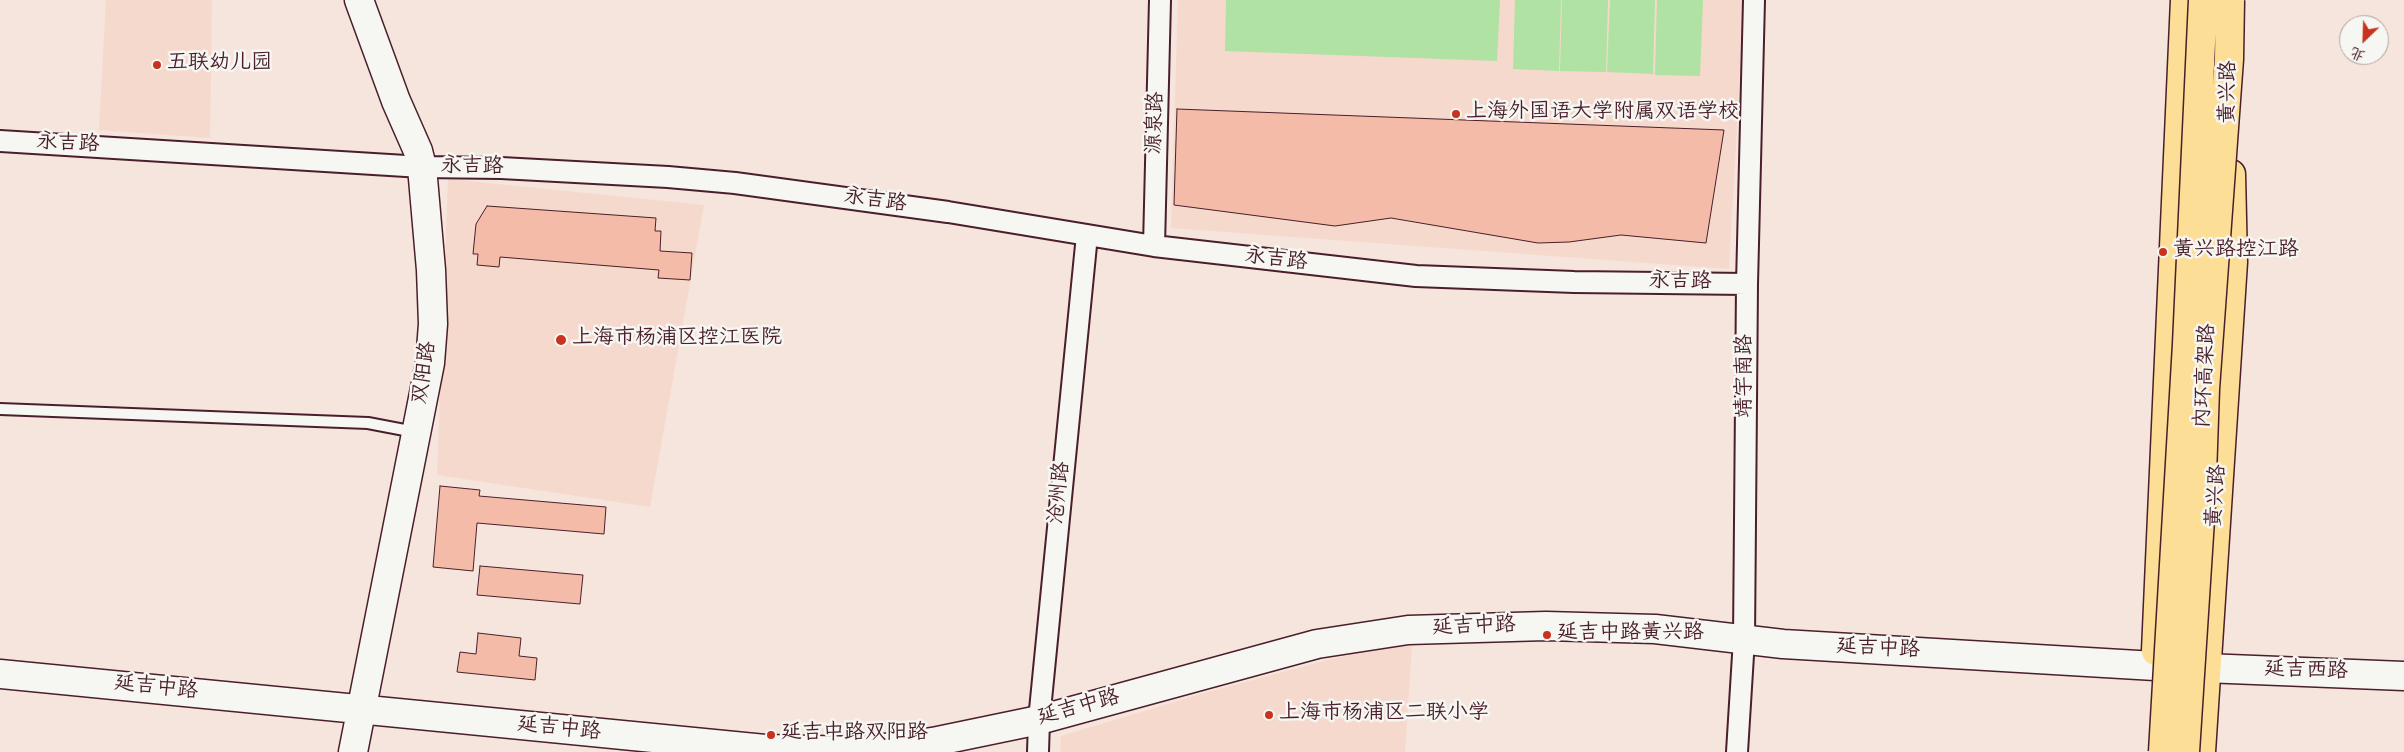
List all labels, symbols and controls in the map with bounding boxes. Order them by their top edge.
north arrow [2339,15,2389,65]
text: 北 [2347,41,2369,66]
place label: 五联幼儿园 [167,52,272,78]
marker: 五联幼儿园 [151,59,163,71]
street label: 黄兴路 [2217,60,2243,124]
street label: 源泉路 [1143,91,1171,155]
place label: 上海外国语大学附属双语学校 [1466,101,1739,127]
marker: 上海外国语大学附属双语学校 [1450,108,1462,120]
street label: 永吉路 [36,131,100,159]
street label: 永吉路 [440,155,504,181]
street label: 永吉路 [842,185,908,219]
place label: 黄兴路控江路 [2173,239,2299,265]
street label: 永吉路 [1243,245,1309,277]
marker: 黄兴路控江路 [2157,246,2169,258]
street label: 永吉路 [1648,270,1712,296]
street label: 内环高架路 [2192,323,2222,429]
place label: 上海市杨浦区控江医院 [572,327,782,353]
marker: 上海市杨浦区控江医院 [554,333,568,347]
street label: 靖宇南路 [1734,334,1760,418]
street label: 双阳路 [409,340,443,406]
street label: 沧州路 [1045,460,1077,526]
street label: 黄兴路 [2203,464,2233,528]
street label: 延吉中路 [1432,614,1516,642]
place label: 延吉中路黄兴路 [1557,622,1704,648]
marker: 延吉中路黄兴路 [1541,629,1553,641]
street label: 延吉中路 [1835,635,1921,665]
street label: 延吉西路 [2264,658,2348,686]
street label: 延吉中路 [113,672,199,706]
street label: 延吉中路 [1035,686,1123,732]
place label: 上海市杨浦区二联小学 [1279,702,1489,728]
marker: 上海市杨浦区二联小学 [1263,709,1275,721]
street label: 延吉中路 [516,713,602,747]
place label: 延吉中路双阳路 [781,722,928,748]
marker: 延吉中路双阳路 [765,729,777,741]

